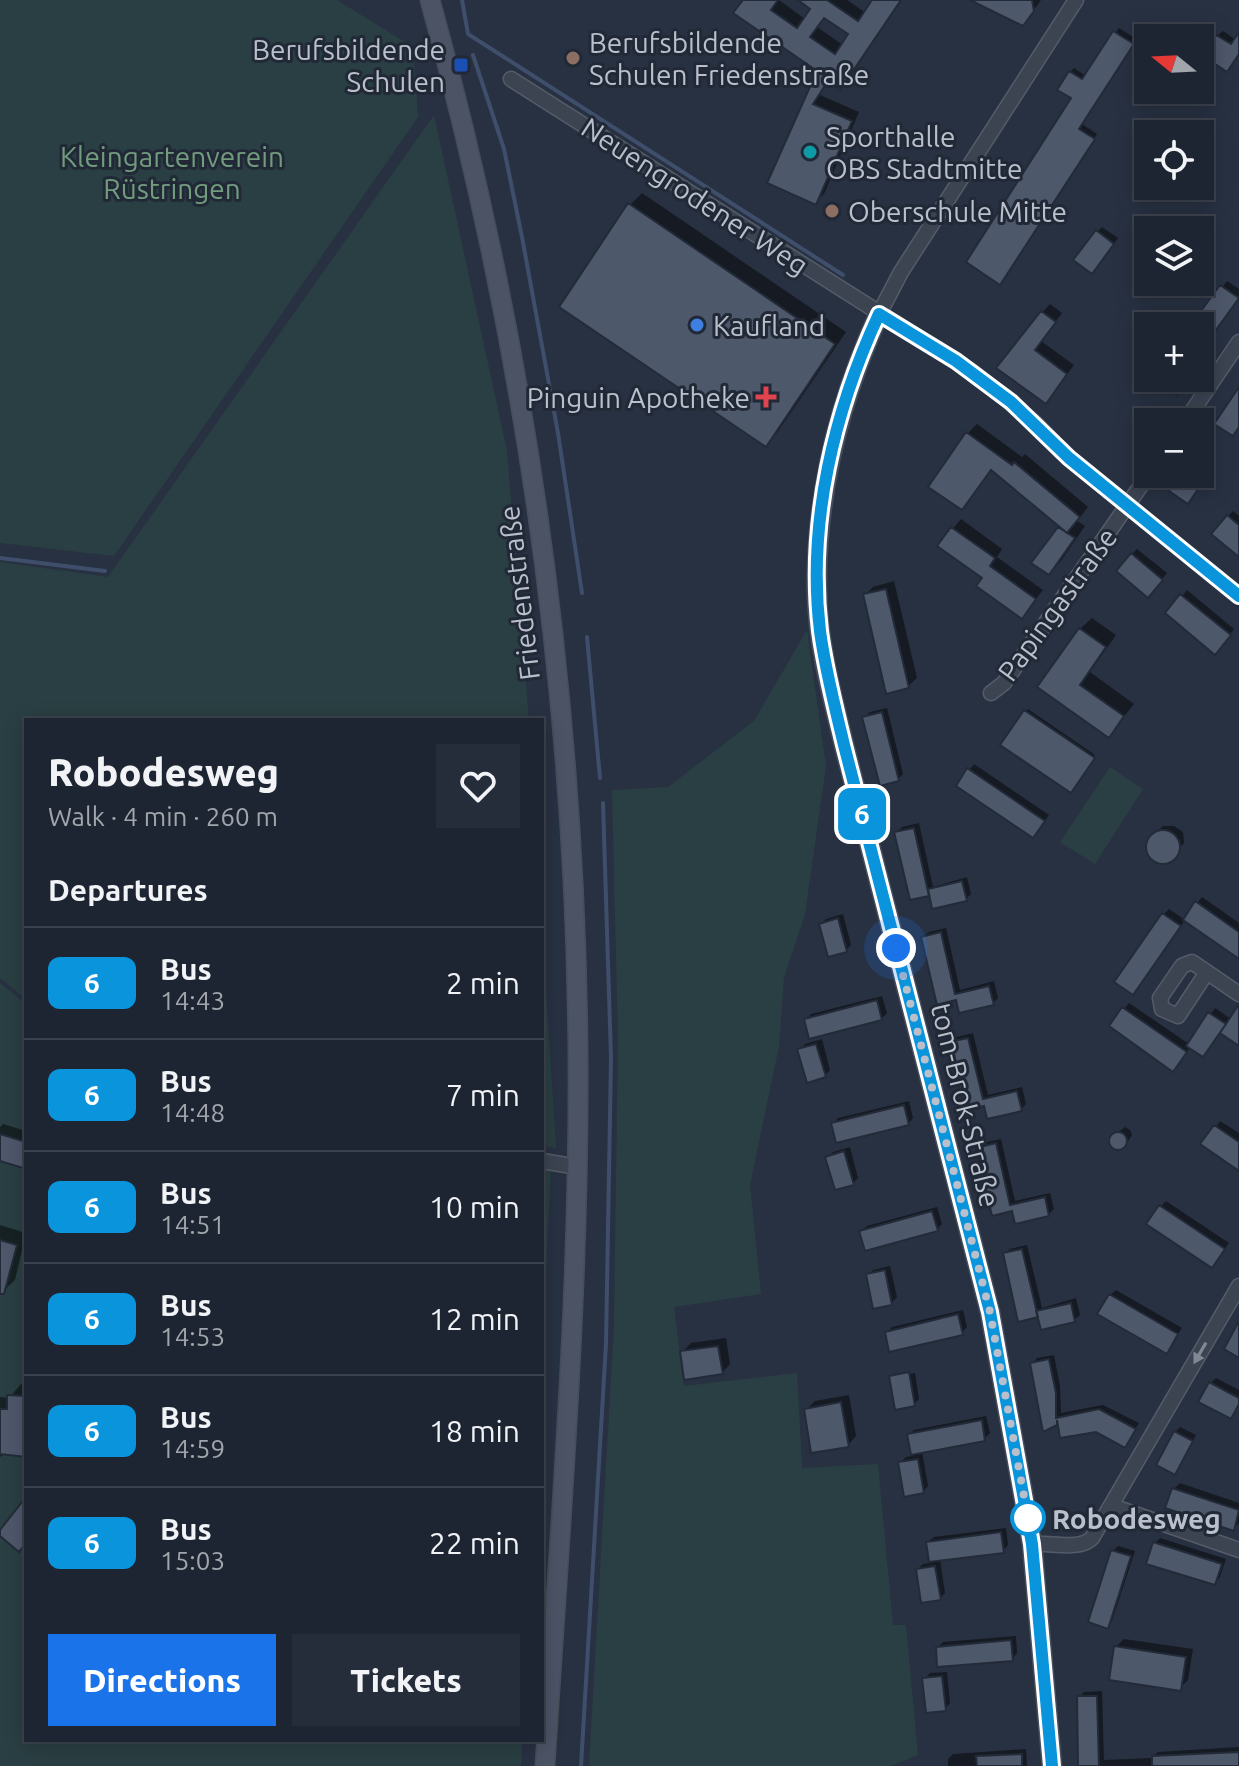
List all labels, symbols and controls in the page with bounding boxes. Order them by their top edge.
north arrow [1134,24,1214,104]
map controls [1134,24,1214,488]
place label: Berufsbildende Schulen Friedenstraße [589,27,869,90]
place label: Berufsbildende Schulen [252,34,445,97]
marker: Berufsbildende Schulen Friedenstraße [564,49,582,67]
marker: Berufsbildende Schulen [452,56,470,74]
street label: Neuengrodener Weg [576,111,814,281]
button: locate [1134,120,1214,200]
place label: Sporthalle OBS Stadtmitte [826,121,1022,184]
park label: Kleingartenverein Rüstringen [60,141,284,204]
marker: Sporthalle OBS Stadtmitte [801,143,819,161]
place label: Oberschule Mitte [848,196,1067,227]
marker: Oberschule Mitte [823,202,841,220]
button: layers [1134,216,1214,296]
place label: Kaufland [713,310,825,341]
button: + [1134,312,1214,392]
marker: Kaufland [688,316,706,334]
place label: Pinguin Apotheke [527,382,750,413]
marker: Pinguin Apotheke [757,388,775,406]
button: − [1134,408,1214,488]
street label: Friedenstraße [493,504,545,682]
street label: Papingastraße [991,522,1123,686]
button: heart [436,744,520,828]
text: Robodesweg [48,751,279,793]
line badge: 6 [836,788,888,840]
text: 6 [854,798,870,829]
text: Walk · 4 min · 260 m [48,802,278,831]
text: Departures [48,873,208,907]
your location [876,928,916,968]
text: Bus [160,952,212,986]
text: 2 min [446,966,520,1000]
text: 6 [84,967,100,998]
text: 14:43 [160,986,225,1015]
street label: tom-Brok-Straße [926,1000,1006,1210]
text: Bus [160,1064,212,1098]
text: 7 min [446,1078,520,1112]
text: 6 [84,1079,100,1110]
text: 14:48 [160,1098,225,1127]
text: Bus [160,1176,212,1210]
text: 10 min [429,1190,520,1224]
text: 6 [84,1191,100,1222]
text: 14:51 [160,1210,225,1239]
text: Bus [160,1288,212,1322]
text: 12 min [429,1302,520,1336]
text: 6 [84,1303,100,1334]
text: 14:53 [160,1322,225,1351]
one-way arrow [1193,1342,1207,1365]
text: Bus [160,1400,212,1434]
text: 18 min [429,1414,520,1448]
text: 6 [84,1415,100,1446]
text: 14:59 [160,1434,225,1463]
marker: Robodesweg [1011,1501,1045,1535]
place label: Robodesweg [1052,1503,1221,1534]
text: Bus [160,1512,212,1546]
text: 22 min [429,1526,520,1560]
text: 6 [84,1527,100,1558]
text: 15:03 [160,1546,225,1575]
button: Directions [48,1634,276,1726]
button: Tickets [292,1634,520,1726]

